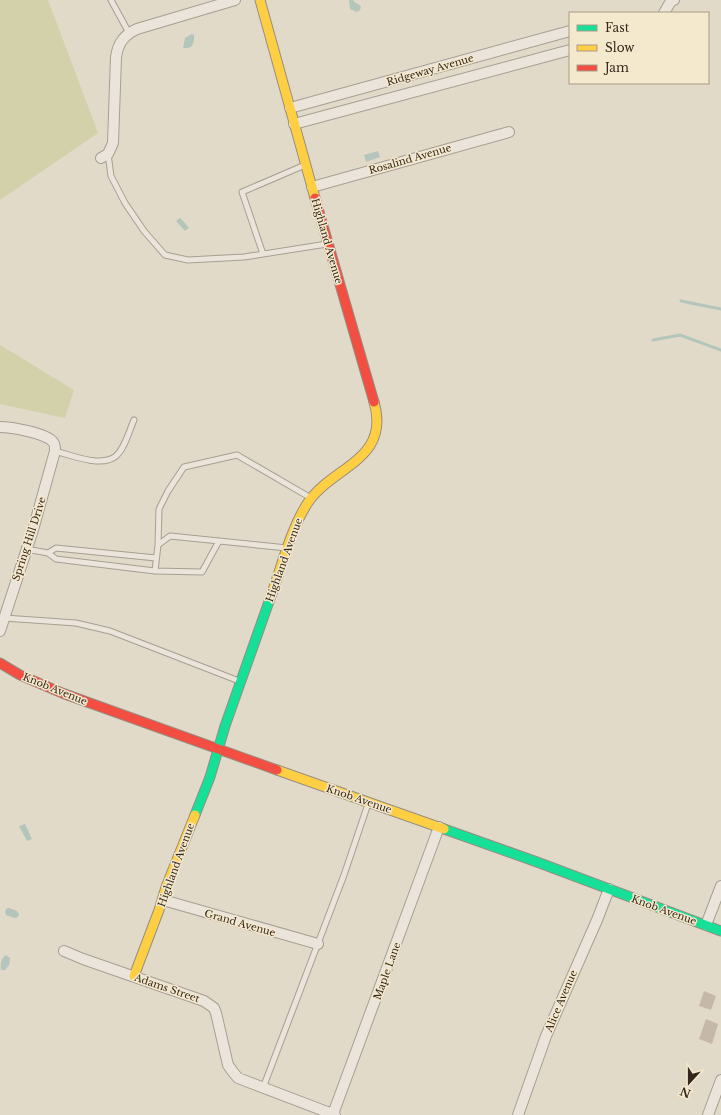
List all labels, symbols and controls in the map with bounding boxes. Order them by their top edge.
legend [569,12,709,84]
text: Fast [605,20,630,35]
text: Slow [605,40,635,55]
street label: Ridgeway Avenue [385,51,475,89]
text: Jam [603,60,629,75]
street label: Rosalind Avenue [367,141,453,177]
street label: Highland Avenue [309,197,346,286]
street label: Spring Hill Drive [9,495,49,583]
street label: Highland Avenue [263,516,305,604]
street label: Knob Avenue [21,670,89,708]
street label: Knob Avenue [325,782,394,816]
street label: Highland Avenue [155,821,197,909]
street label: Knob Avenue [630,892,699,928]
street label: Grand Avenue [203,907,277,939]
street label: Maple Lane [371,940,404,1002]
street label: Alice Avenue [542,968,580,1035]
street label: Adams Street [132,970,202,1005]
north arrow [669,1063,709,1103]
text: N [677,1084,693,1101]

